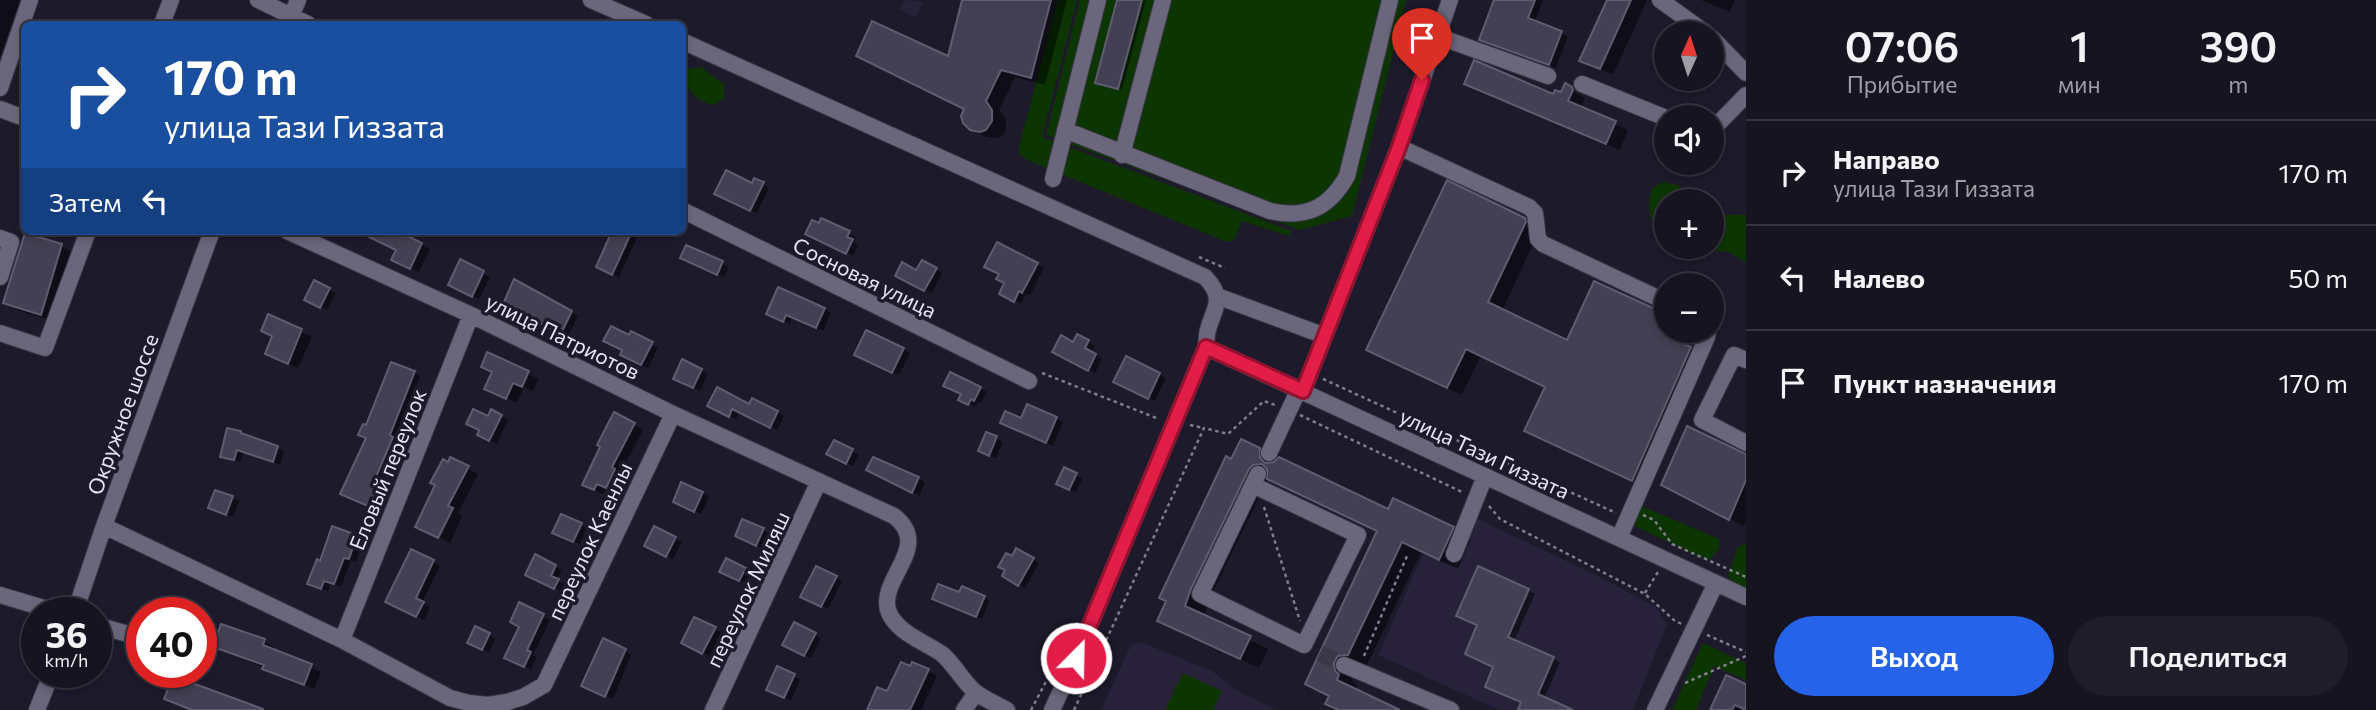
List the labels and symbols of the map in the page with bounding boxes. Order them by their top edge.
pin [1392,8,1452,80]
north arrow [1654,21,1724,91]
street label: Сосновая улица [789,231,941,323]
street label: улица Патриотов [482,288,644,384]
street label: Окружное шоссе [81,330,163,498]
street label: Еловый переулок [343,385,431,553]
street label: улица Тази Гиззата [1396,403,1574,503]
street label: переулок Каенлы [541,458,637,624]
street label: переулок Миляш [700,507,794,671]
speed limit sign: 40 [126,597,217,688]
position arrow [1039,621,1113,695]

